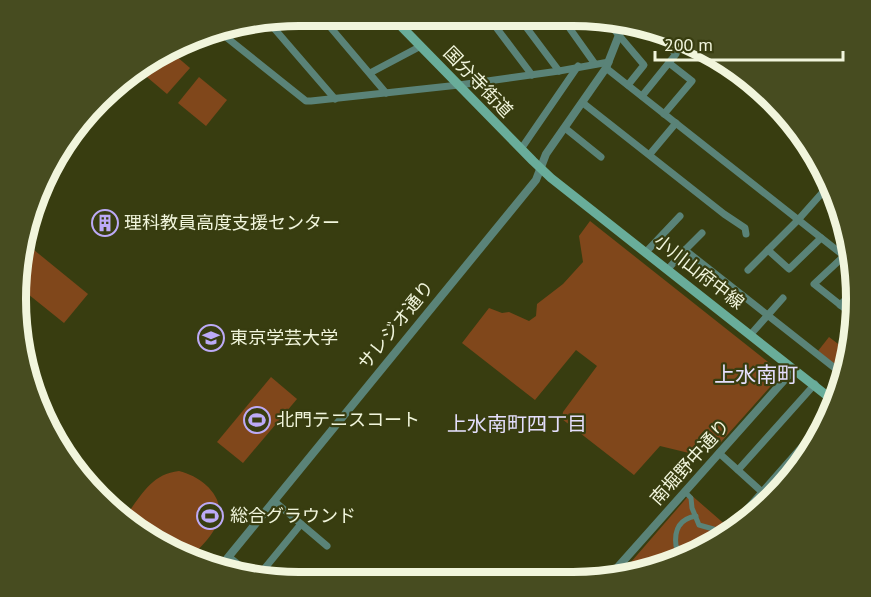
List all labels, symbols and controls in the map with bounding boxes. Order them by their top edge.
scale bar [655,24,842,62]
text: 200 m [664,33,713,56]
street label: 国分寺街道 [439,41,518,122]
building icon: 理科教員高度支援センター [90,208,120,238]
place label: 理科教員高度支援センター [124,211,340,234]
street label: 小川山府中線 [650,229,749,314]
street label: サレジオ通り [353,275,439,374]
school or university icon: 東京学芸大学 [196,323,226,353]
place label: 東京学芸大学 [230,326,338,349]
district label: 上水南町 [714,361,798,388]
sports icon: 北門テニスコート [242,405,272,435]
place label: 北門テニスコート [276,408,420,431]
district label: 上水南町四丁目 [447,411,587,437]
street label: 南堀野中通り [645,414,734,509]
sports icon: 総合グラウンド [195,501,225,531]
place label: 総合グラウンド [230,504,356,527]

